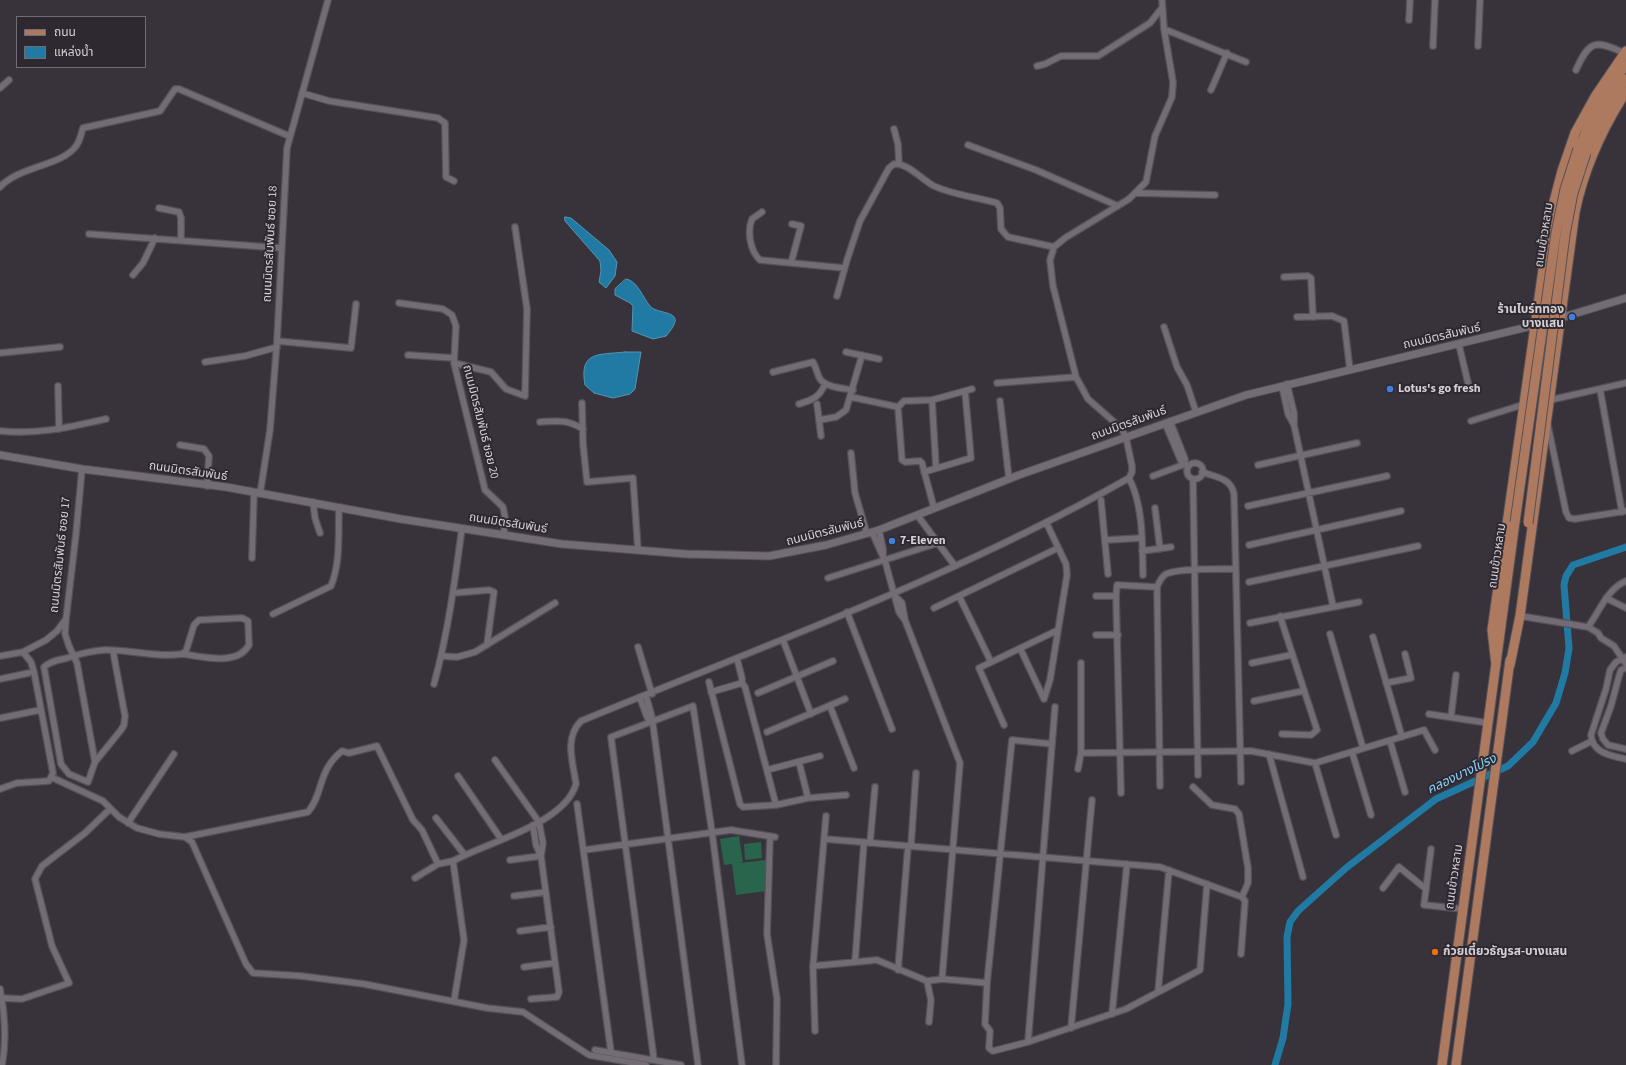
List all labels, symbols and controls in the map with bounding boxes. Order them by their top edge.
legend [16,16,146,68]
text: ถนน [54,24,76,41]
text: แหล่งน้ำ [54,44,93,61]
street label: ถนนมิตรสัมพันธ์ ซอย 18 [261,185,281,303]
street label: ถนนข้าวหลาม [1533,202,1557,268]
place label: ร้านไบร์ททอง บางแสน [1497,303,1564,331]
marker: ร้านไบร์ททอง บางแสน [1567,312,1577,322]
street label: ถนนมิตรสัมพันธ์ [1402,321,1482,353]
street label: ถนนมิตรสัมพันธ์ ซอย 20 [459,364,501,480]
place label: Lotus's go fresh [1398,382,1481,396]
marker: Lotus's go fresh [1385,384,1395,394]
street label: ถนนมิตรสัมพันธ์ [1089,404,1169,444]
street label: ถนนมิตรสัมพันธ์ [148,459,228,485]
street label: ถนนมิตรสัมพันธ์ ซอย 17 [48,496,74,614]
street label: ถนนมิตรสัมพันธ์ [468,511,548,537]
street label: ถนนมิตรสัมพันธ์ [785,516,865,550]
street label: ถนนข้าวหลาม [1486,523,1510,589]
place label: 7-Eleven [900,534,946,548]
marker: 7-Eleven [887,536,897,546]
water label: คลองบางโปรง [1425,752,1499,798]
street label: ถนนข้าวหลาม [1443,844,1467,910]
place label: ก๋วยเตี๋ยวธัญรส-บางแสน [1443,945,1567,959]
marker: ก๋วยเตี๋ยวธัญรส-บางแสน [1430,947,1440,957]

